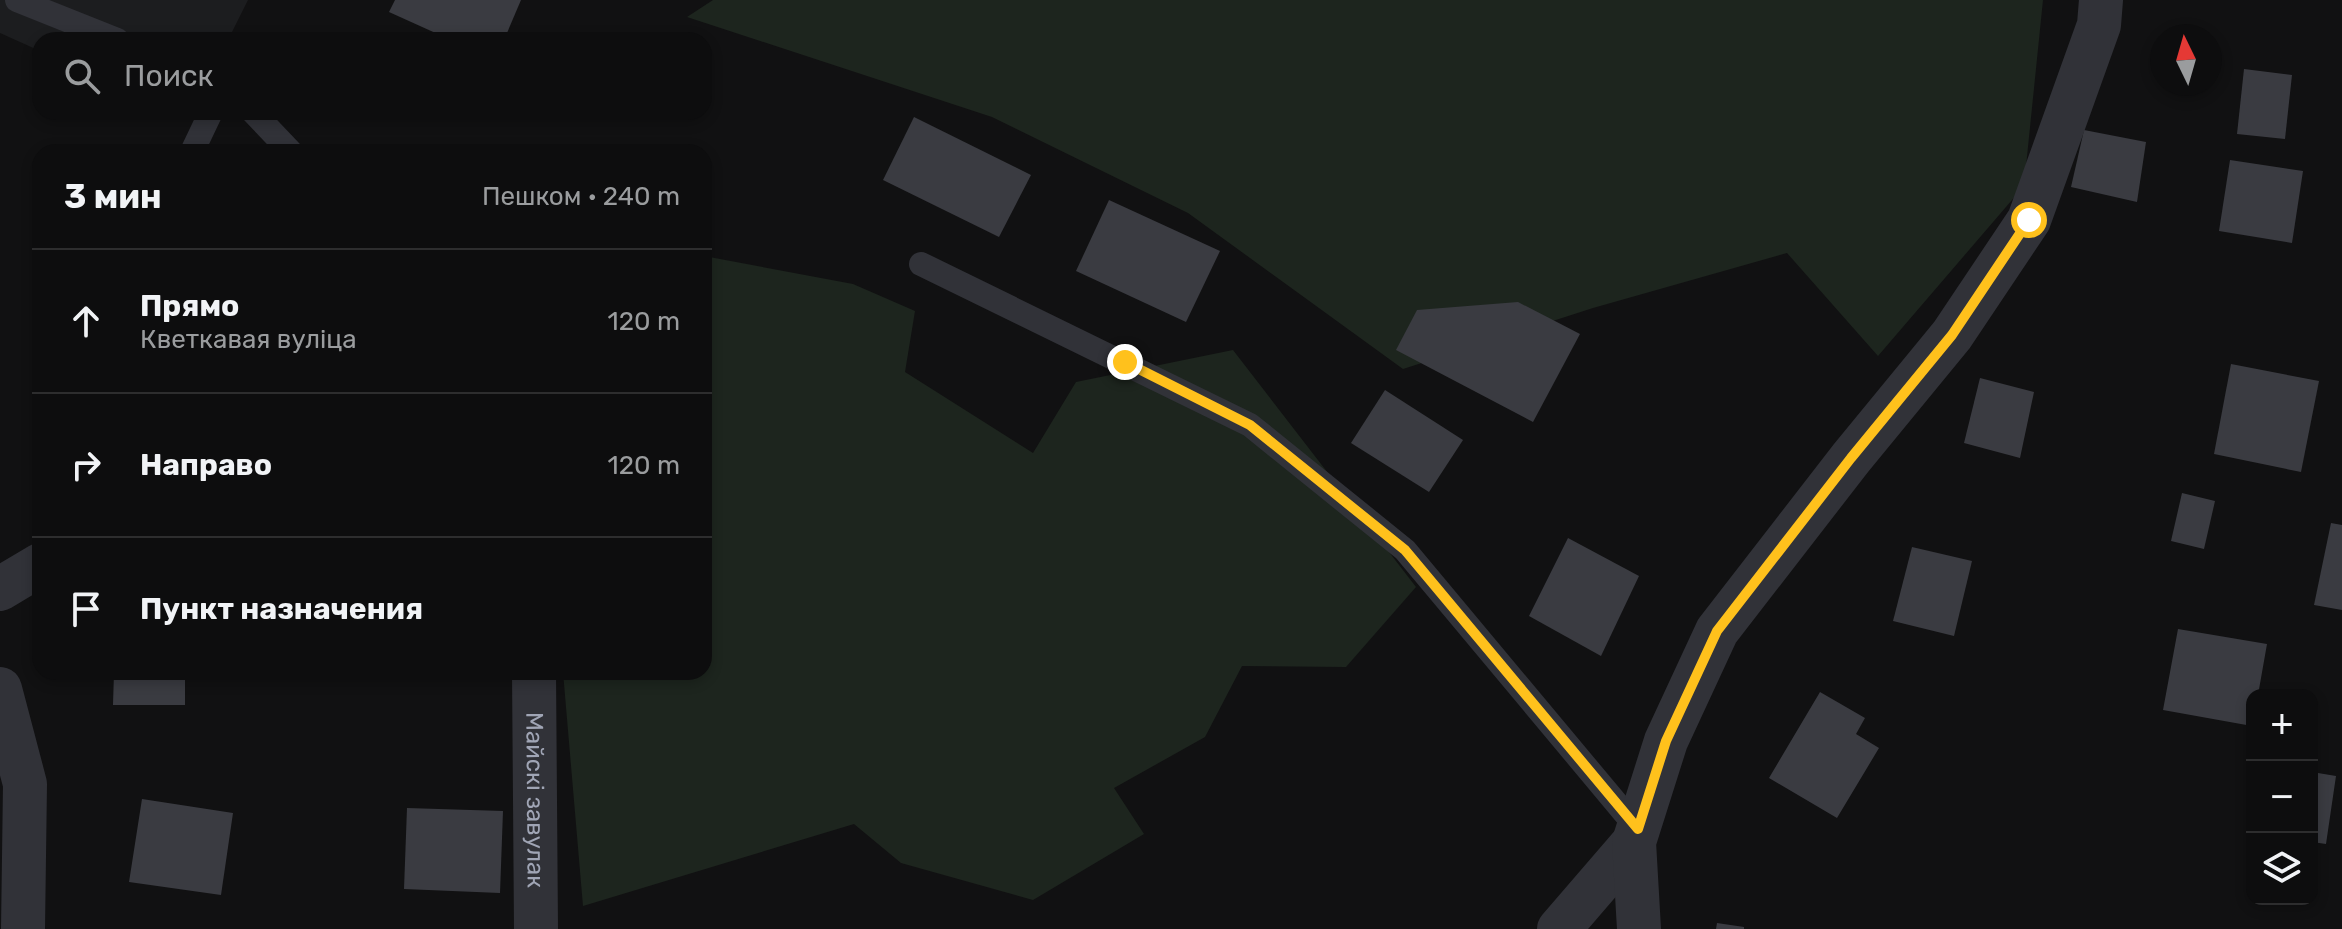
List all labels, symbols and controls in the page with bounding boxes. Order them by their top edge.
north arrow [2150,24,2222,96]
search box [32,32,712,120]
icon: search [60,54,104,98]
text: Поиск [124,58,214,94]
text: 3 мин [64,176,162,217]
text: Пешком · 240 m [482,181,680,212]
route start [2011,202,2047,238]
text: Прямо [140,288,239,324]
icon: ahead [64,299,108,343]
text: 120 m [608,306,680,337]
text: Кветкавая вуліца [140,324,357,355]
route end [1107,344,1143,380]
icon: right [64,443,108,487]
text: Направо [140,447,272,483]
text: 120 m [608,450,680,481]
icon: arrive [64,587,108,631]
text: Пункт назначения [140,591,423,627]
map controls [2246,689,2318,905]
button: + [2246,689,2318,761]
street label: Майскі завулак [520,712,550,888]
button: − [2246,761,2318,833]
button: layers [2246,833,2318,905]

